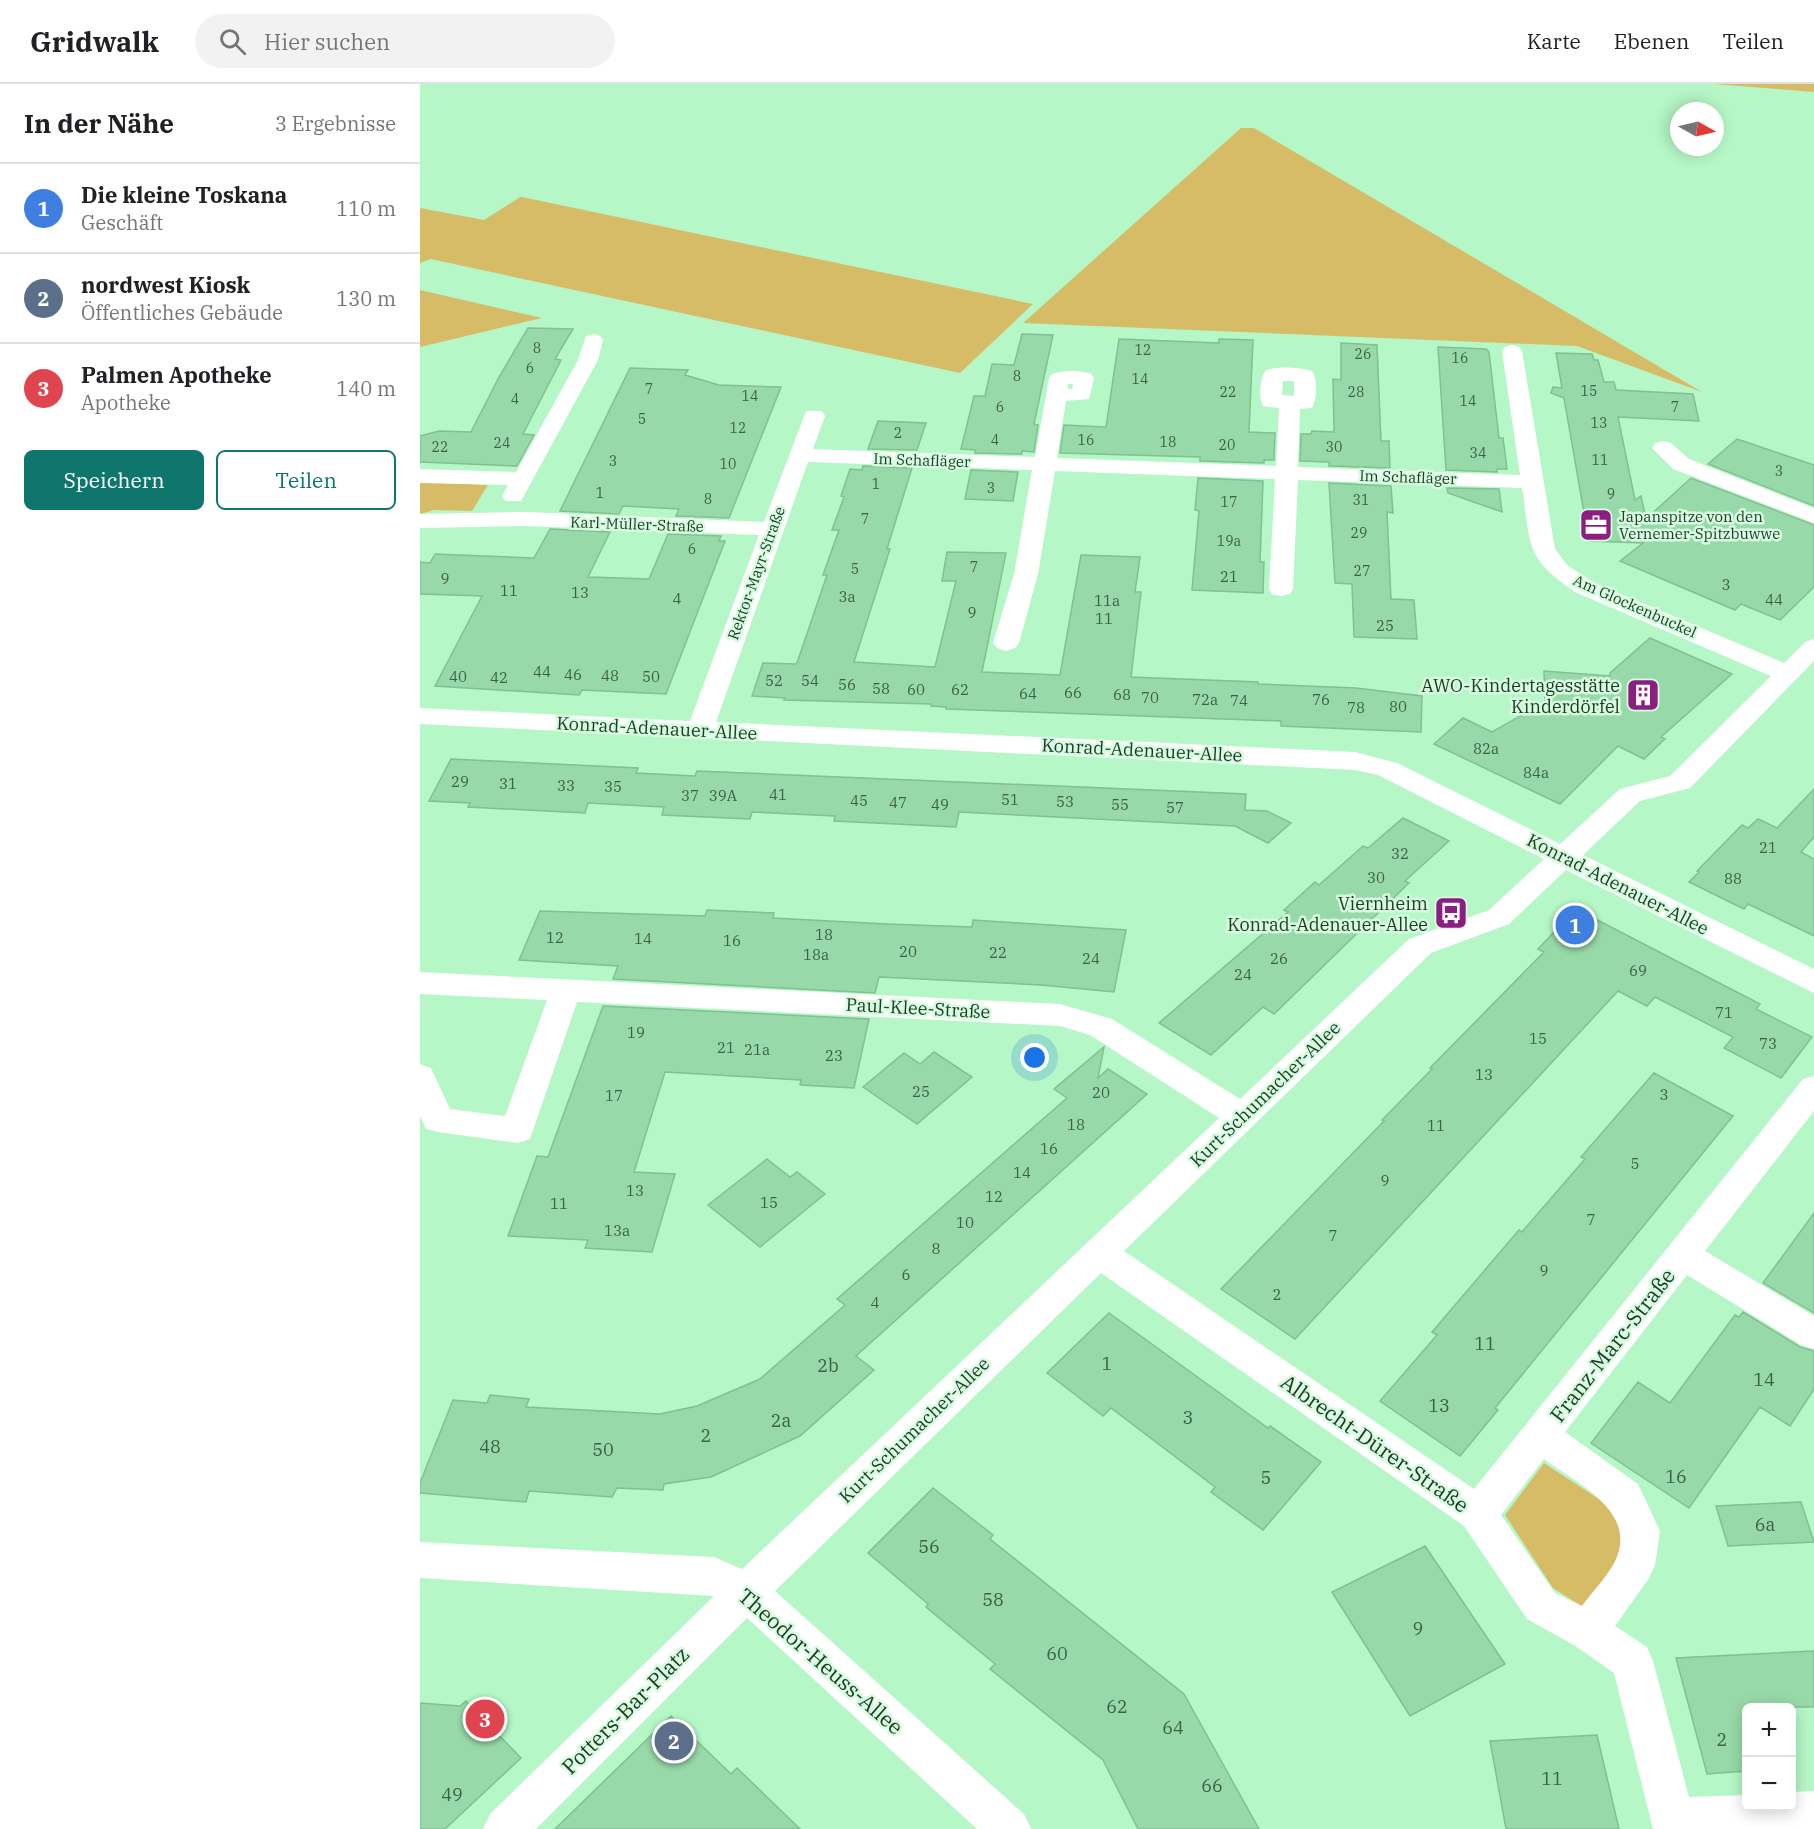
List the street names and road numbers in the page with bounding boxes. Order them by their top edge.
street label: Im Schafläger [873,449,971,471]
street label: Im Schafläger [1359,466,1457,488]
street label: Rektor-Mayr-Straße [723,504,789,642]
street label: Karl-Müller-Straße [570,512,704,536]
street label: Am Glockenbuckel [1570,570,1700,642]
street label: Konrad-Adenauer-Allee [556,711,758,745]
street label: Konrad-Adenauer-Allee [1041,733,1243,767]
street label: Konrad-Adenauer-Allee [1523,828,1713,940]
street label: Paul-Klee-Straße [845,993,991,1023]
street label: Kurt-Schumacher-Allee [1185,1016,1345,1172]
street label: Franz-Marc-Straße [1543,1262,1681,1428]
street label: Kurt-Schumacher-Allee [834,1352,994,1508]
street label: Albrecht-Dürer-Straße [1275,1367,1475,1519]
street label: Theodor-Heuss-Allee [733,1582,909,1740]
street label: Potters-Bar-Platz [555,1640,695,1780]

